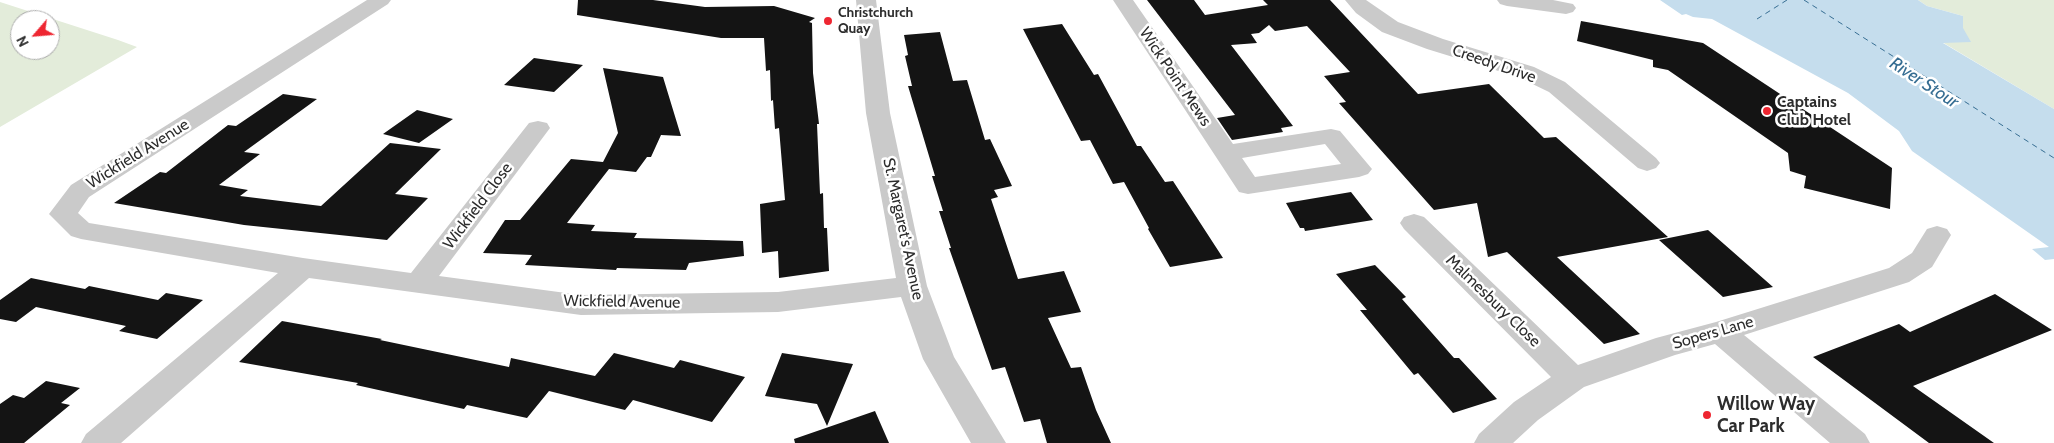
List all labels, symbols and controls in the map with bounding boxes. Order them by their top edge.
place label: Christchurch Quay [838,5,913,38]
north arrow [10,10,60,60]
marker: Christchurch Quay [822,15,834,27]
street label: Wick Point Mews [1135,24,1215,130]
text: N [12,33,33,50]
street label: Creedy Drive [1450,41,1538,87]
water label: River Stour [1885,53,1963,113]
place label: Captains Club Hotel [1777,92,1851,130]
marker: Captains Club Hotel [1761,105,1773,117]
street label: Wickfield Avenue [83,115,193,193]
street label: St. Margaret's Avenue [879,156,927,302]
street label: Wickfield Close [439,159,517,253]
street label: Malmesbury Close [1442,251,1544,351]
street label: Wickfield Avenue [564,291,680,313]
street label: Sopers Lane [1670,312,1756,354]
place label: Willow Way Car Park [1717,393,1815,437]
marker: Willow Way Car Park [1701,409,1713,421]

